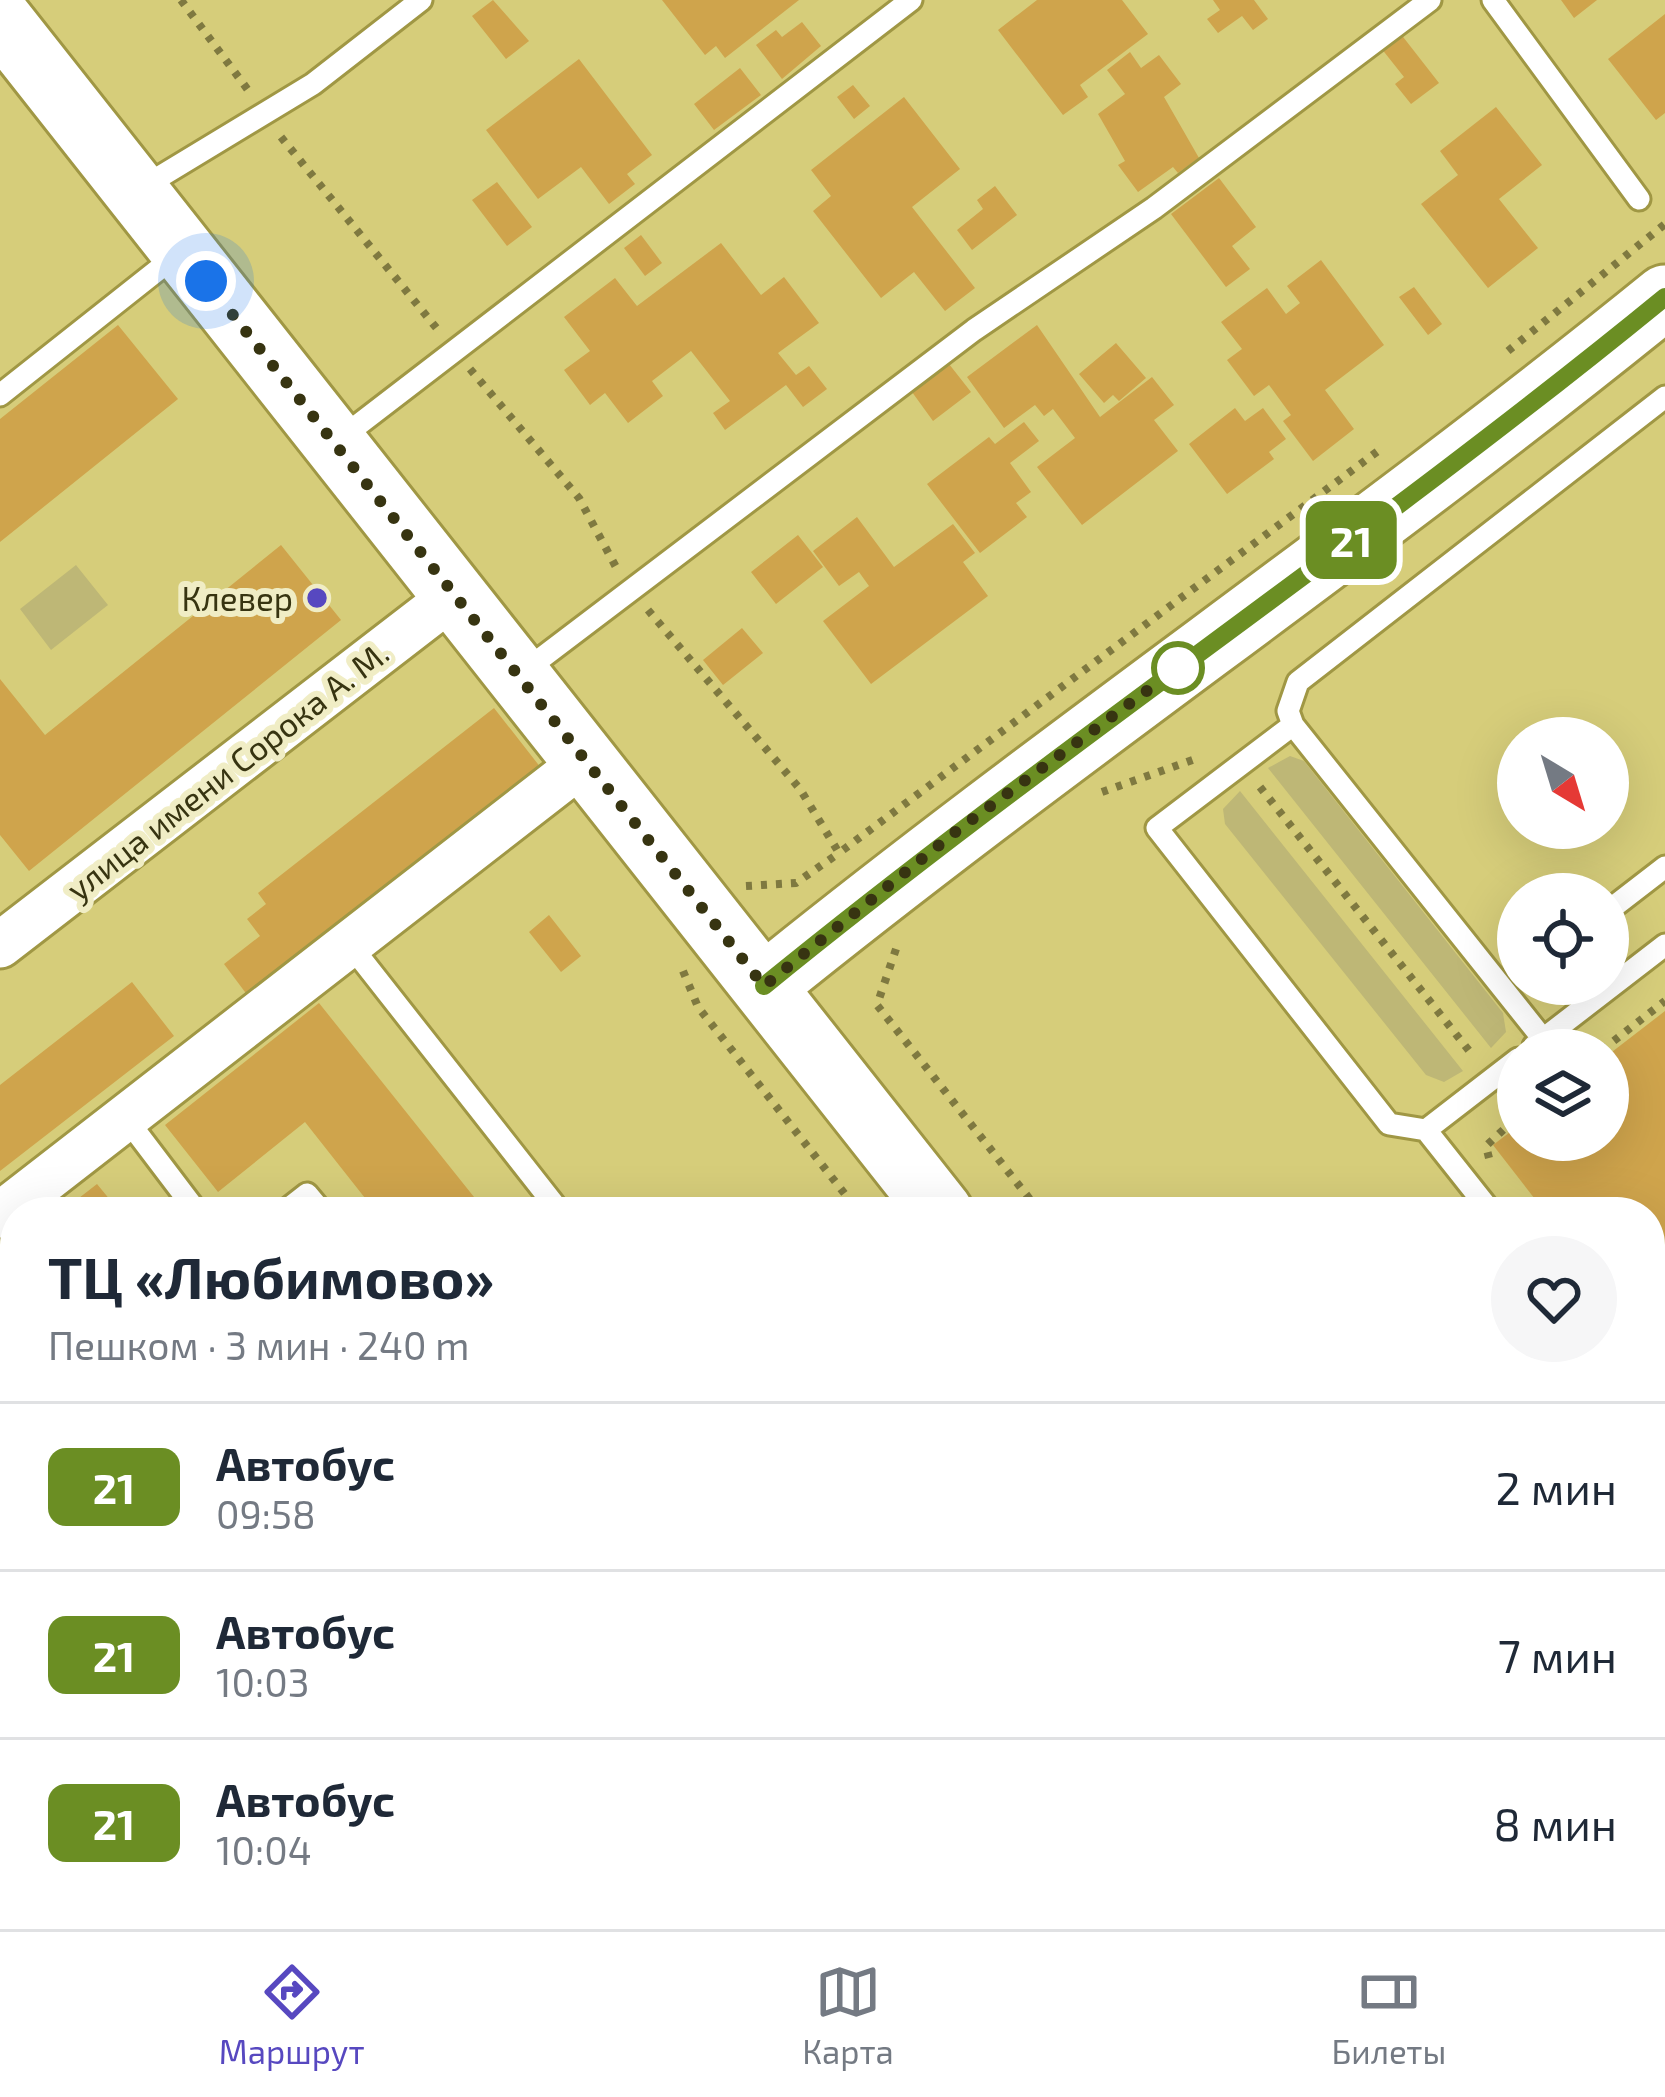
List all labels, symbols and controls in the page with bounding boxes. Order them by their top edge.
your location [176,251,236,311]
line badge: 21 [1297,501,1405,579]
text: 21 [1330,515,1372,565]
place label: Клевер [182,578,293,618]
marker: Клевер [304,585,330,611]
street label: улица имени Сорока А. М. [58,632,397,909]
unlabelled marker [1153,643,1203,693]
north arrow [1497,717,1629,849]
map controls [1497,717,1629,1161]
button: locate [1497,873,1629,1005]
button: layers [1497,1029,1629,1161]
button: heart [1491,1236,1617,1362]
text: ТЦ «Любимово» [48,1242,494,1310]
text: Пешком · 3 мин · 240 m [48,1321,469,1368]
text: Автобус [216,1436,395,1490]
text: 2 мин [1495,1460,1617,1514]
text: 21 [93,1462,135,1512]
text: 09:58 [216,1490,316,1537]
text: Автобус [216,1604,395,1658]
text: 7 мин [1498,1628,1617,1682]
text: 21 [93,1630,135,1680]
text: 10:03 [216,1658,309,1705]
text: Автобус [216,1772,395,1826]
text: 8 мин [1493,1796,1617,1850]
text: 21 [93,1798,135,1848]
text: 10:04 [216,1826,312,1873]
tab: Маршрут [219,1959,365,2071]
tab: Карта [802,1959,894,2071]
tab: Билеты [1331,1959,1446,2071]

